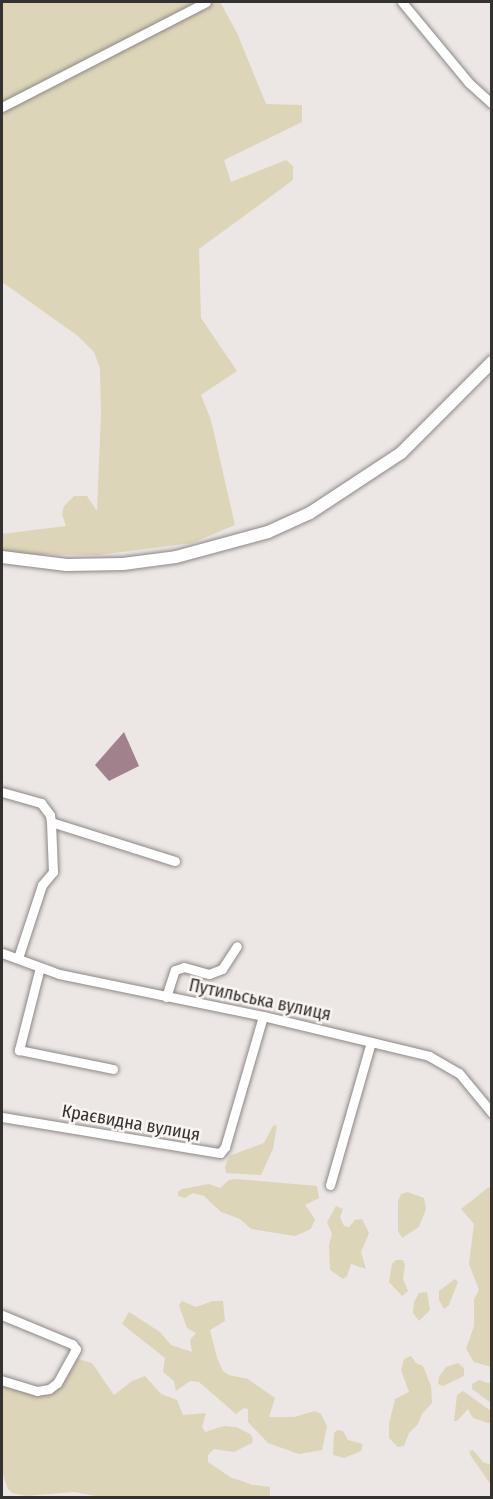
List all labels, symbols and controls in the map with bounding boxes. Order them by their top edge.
street label: Путильська вулиця [187,974,333,1026]
street label: Краєвидна вулиця [60,1100,202,1146]

